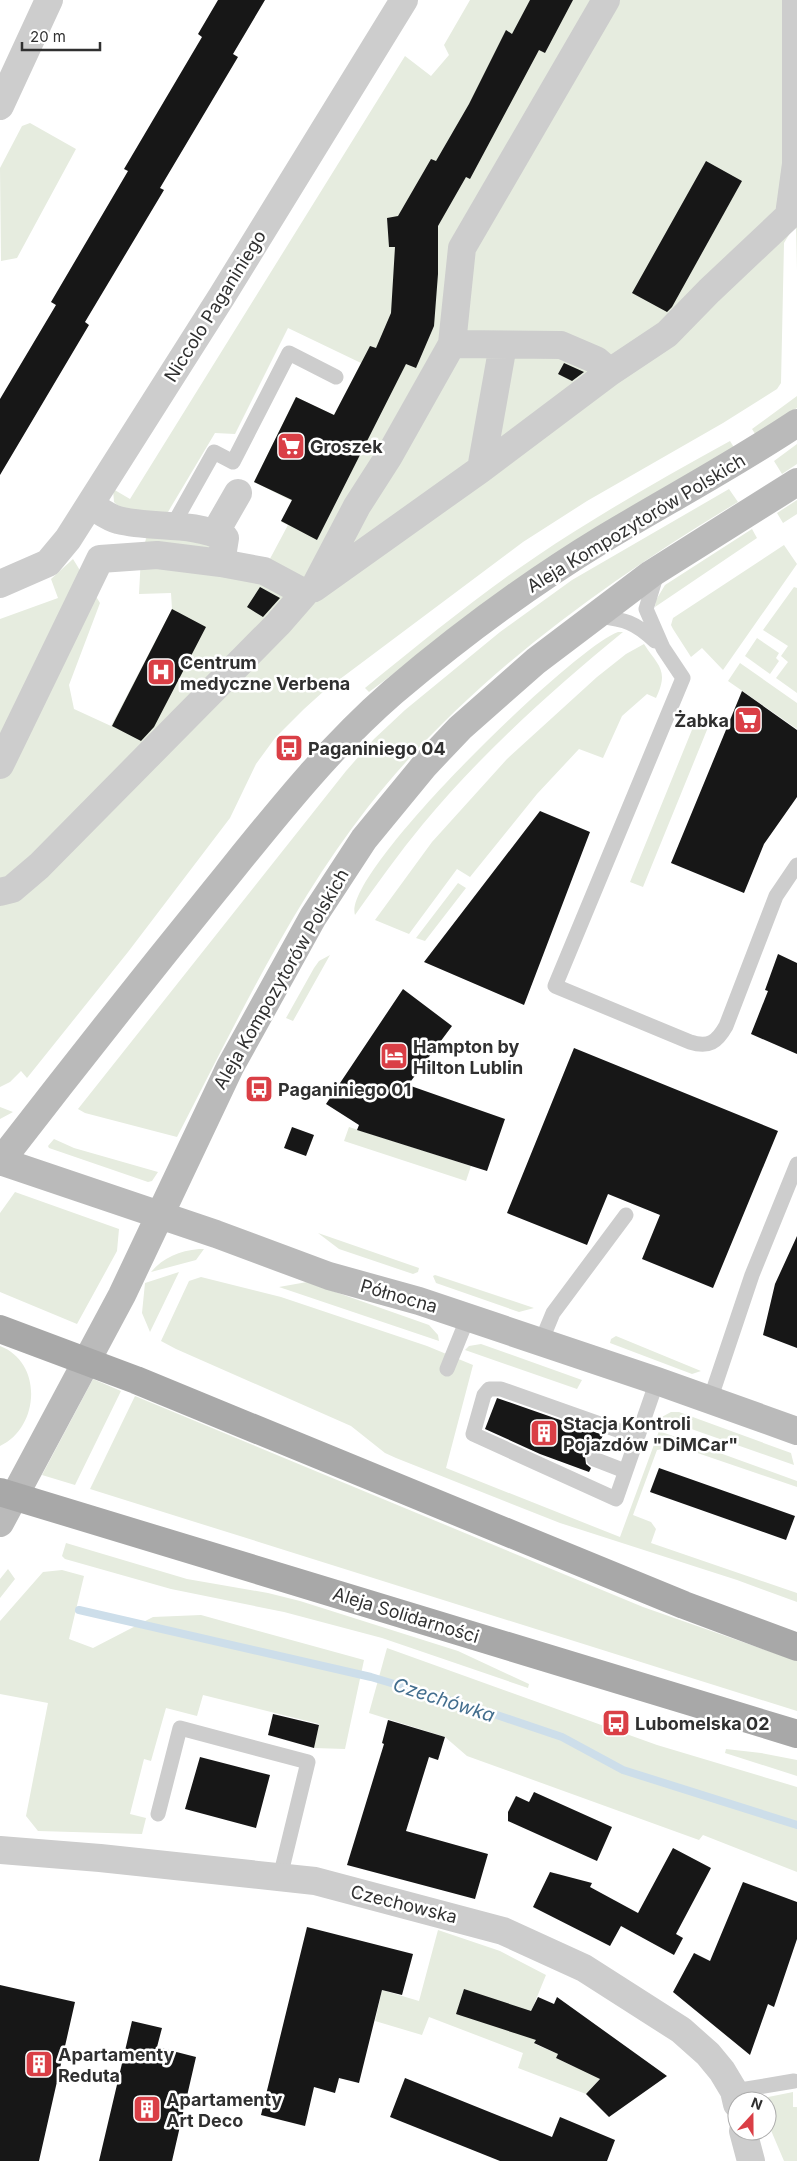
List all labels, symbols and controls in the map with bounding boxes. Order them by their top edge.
scale bar [22,20,100,52]
text: 20 m [30,27,66,46]
street label: Niccolo Paganiniego [160,226,270,386]
supermarket icon: Groszek [276,431,306,461]
place label: Groszek [310,436,383,457]
street label: Aleja Kompozytorów Polskich [523,449,749,597]
place label: Centrum medyczne Verbena [180,652,350,694]
hospital icon: Centrum medyczne Verbena [146,657,176,687]
supermarket icon: Żabka [733,705,763,735]
place label: Żabka [674,710,729,731]
bus stop icon: Paganiniego 04 [274,733,304,763]
place label: Paganiniego 04 [308,738,446,759]
street label: Aleja Kompozytorów Polskich [209,865,353,1093]
place label: Hampton by Hilton Lublin [413,1036,523,1078]
hotel icon: Hampton by Hilton Lublin [379,1041,409,1071]
bus stop icon: Paganiniego 01 [244,1074,274,1104]
place label: Paganiniego 01 [278,1079,411,1100]
street label: Północna [358,1275,440,1317]
place label: Stacja Kontroli Pojazdów "DiMCar" [563,1413,738,1455]
building icon: Stacja Kontroli Pojazdów "DiMCar" [529,1418,559,1448]
street label: Aleja Solidarności [330,1583,482,1647]
water label: Czechówka [390,1673,498,1727]
bus stop icon: Lubomelska 02 [601,1708,631,1738]
place label: Lubomelska 02 [635,1713,770,1734]
street label: Czechowska [349,1881,459,1927]
place label: Apartamenty Reduta [58,2044,175,2086]
building icon: Apartamenty Reduta [24,2049,54,2079]
place label: Apartamenty Art Deco [166,2089,283,2131]
north arrow [727,2091,777,2141]
building icon: Apartamenty Art Deco [132,2094,162,2124]
text: N [749,2094,765,2113]

